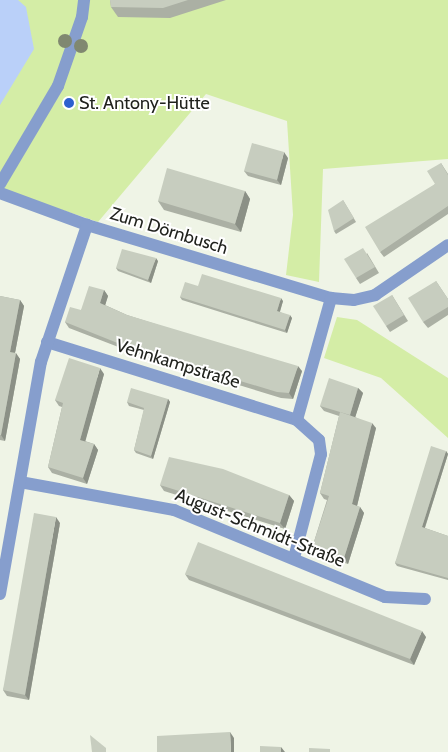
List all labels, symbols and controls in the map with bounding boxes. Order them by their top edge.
place label: St. Antony-Hütte [79,92,210,114]
marker: St. Antony-Hütte [63,97,75,109]
street label: Zum Dörnbusch [108,203,230,259]
street label: Vehnkampstraße [113,335,243,393]
street label: August-Schmidt-Straße [172,484,348,572]

